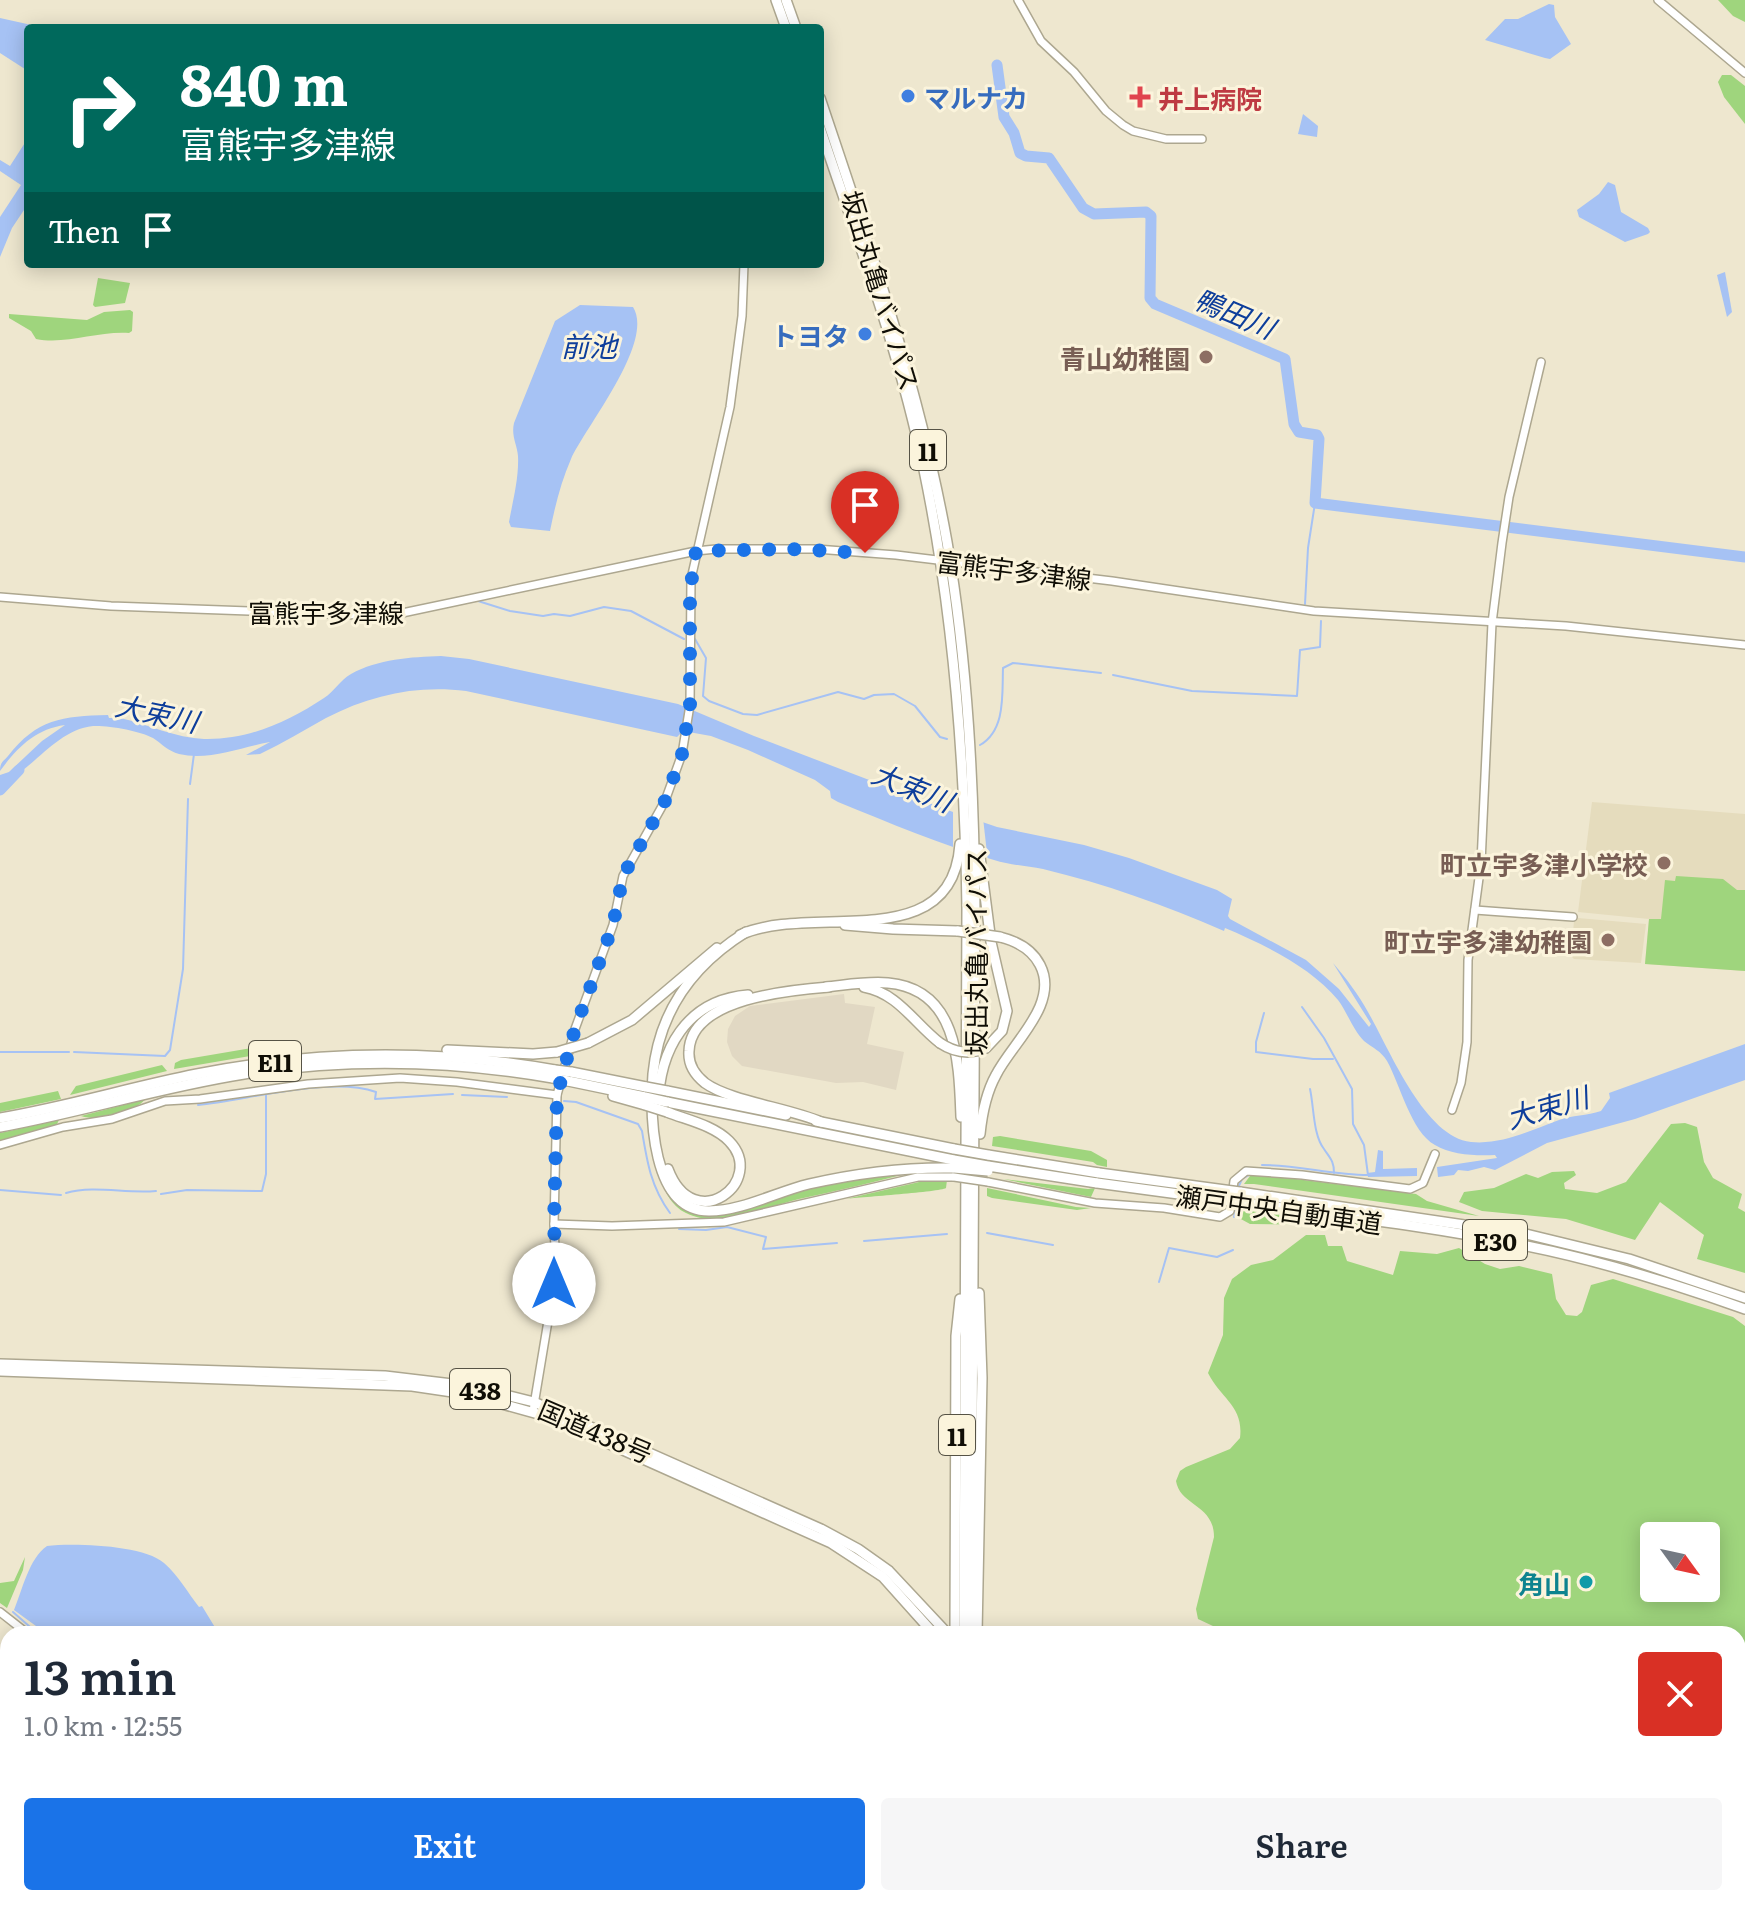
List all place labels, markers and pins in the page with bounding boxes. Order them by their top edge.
place label: マルナカ [924,77,1028,116]
place label: 井上病院 [1158,78,1262,117]
marker: 井上病院 [1129,86,1151,108]
marker: マルナカ [899,87,917,105]
place label: トヨタ [771,315,849,354]
marker: トヨタ [856,325,874,343]
place label: 青山幼稚園 [1060,338,1190,377]
marker: 青山幼稚園 [1197,348,1215,366]
pin [831,471,899,553]
place label: 町立宇多津小学校 [1440,844,1648,883]
marker: 町立宇多津小学校 [1655,854,1673,872]
place label: 町立宇多津幼稚園 [1384,921,1592,960]
marker: 町立宇多津幼稚園 [1599,931,1617,949]
place label: 角山 [1518,1563,1570,1602]
marker: 角山 [1577,1573,1595,1591]

